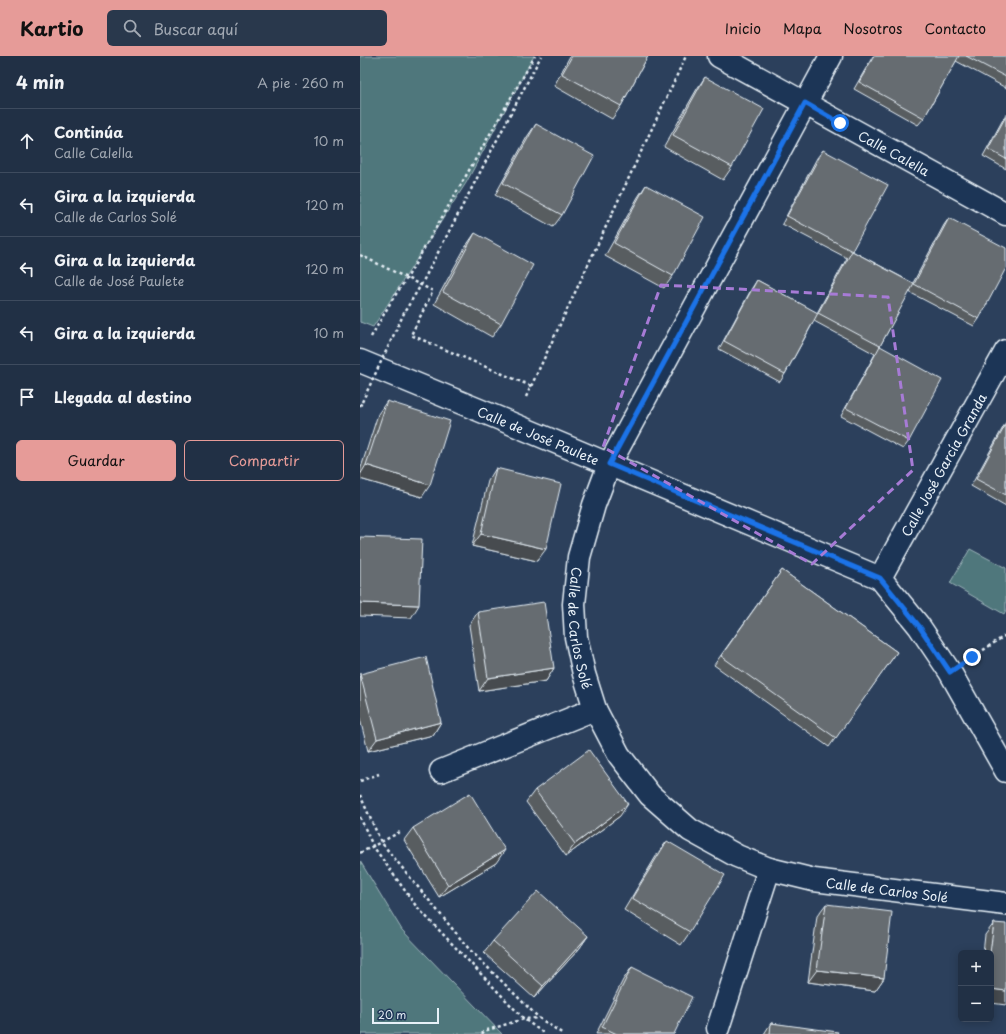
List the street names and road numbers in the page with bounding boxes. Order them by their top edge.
street label: Calle Calella [855,125,934,180]
street label: Calle José García Granda [896,389,991,539]
street label: Calle de José Paulete [475,401,603,469]
street label: Calle de Carlos Solé [564,566,598,691]
street label: Calle de Carlos Solé [825,872,949,906]

